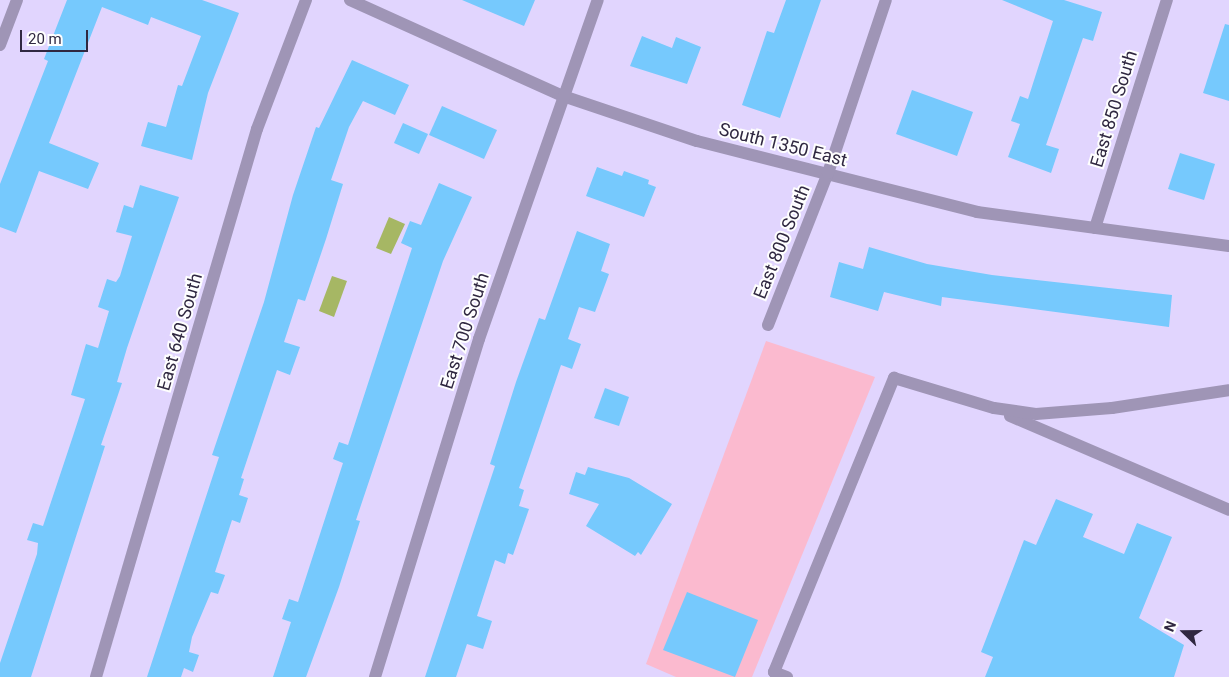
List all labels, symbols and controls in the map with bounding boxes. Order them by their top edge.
scale bar [22,20,90,52]
text: 20 m [28,30,62,48]
street label: East 850 South [1086,48,1142,170]
street label: South 1350 East [717,119,849,171]
street label: East 800 South [749,182,815,302]
street label: East 700 South [436,270,494,392]
street label: East 640 South [153,271,207,393]
north arrow [1159,607,1209,657]
text: N [1161,619,1179,634]

